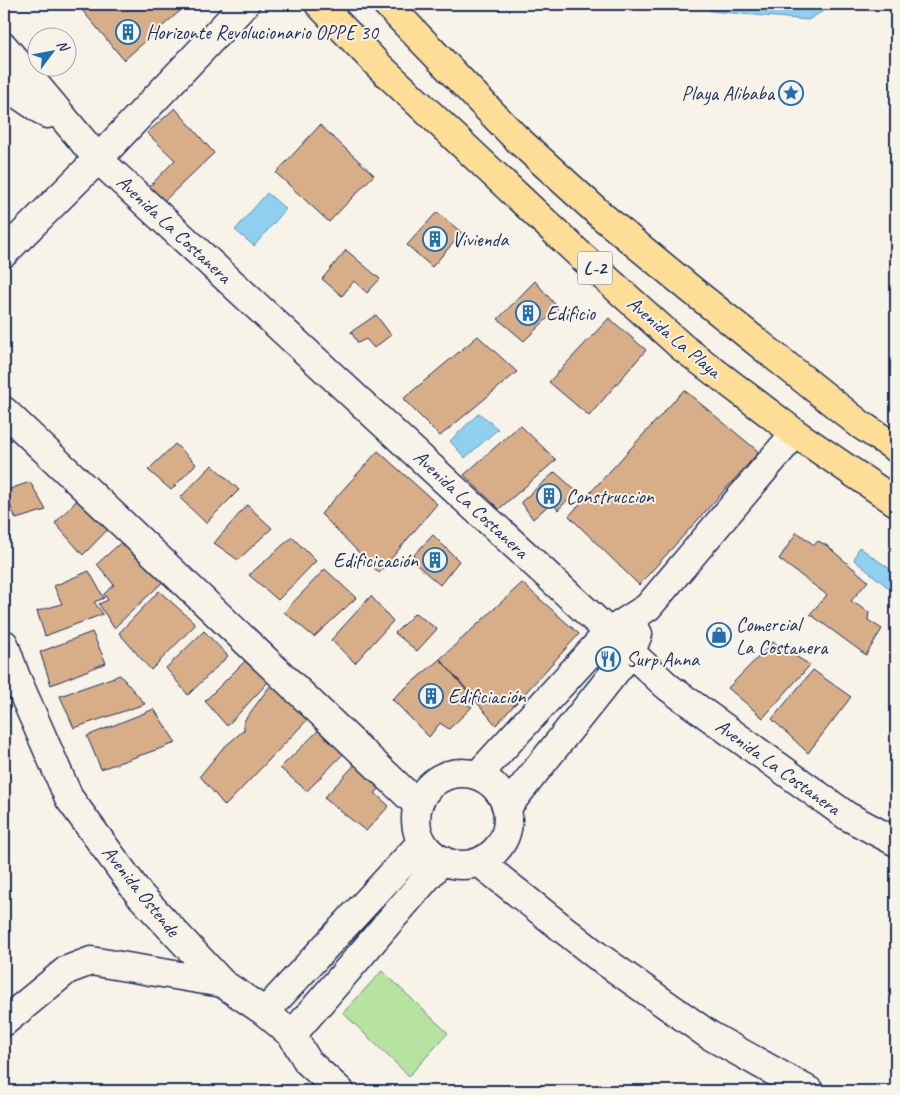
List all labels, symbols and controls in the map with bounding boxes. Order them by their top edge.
building icon: Horizonte Revolucionario OPPE 30 [115,19,141,45]
place label: Horizonte Revolucionario OPPE 30 [146,20,380,45]
north arrow [28,28,78,78]
text: N [53,37,73,56]
place icon: Playa Alibaba [778,80,804,106]
place label: Playa Alibaba [682,81,776,106]
street label: Avenida La Costanera [111,169,238,290]
building icon: Vivienda [422,226,448,252]
place label: Vivienda [452,227,509,252]
road number: L-2 [578,252,612,284]
street label: Avenida La Playa [622,291,727,385]
building icon: Edificio [515,300,541,326]
place label: Edificio [546,301,596,326]
street label: Avenida La Costanera [408,444,535,565]
building icon: Construccion [536,483,562,509]
place label: Construccion [566,484,655,509]
building icon: Edificicación [422,547,448,573]
place label: Edificicación [333,548,419,573]
place label: Comercial La Costanera [736,612,829,660]
shop icon: Comercial La Costanera [706,622,732,648]
restaurant icon: Surp Anna [595,646,621,672]
place label: Surp Anna [626,647,700,672]
building icon: Edificiación [418,683,444,709]
place label: Edificiación [448,684,527,709]
street label: Avenida La Costanera [711,713,847,822]
street label: Avenida Ostende [97,840,186,943]

